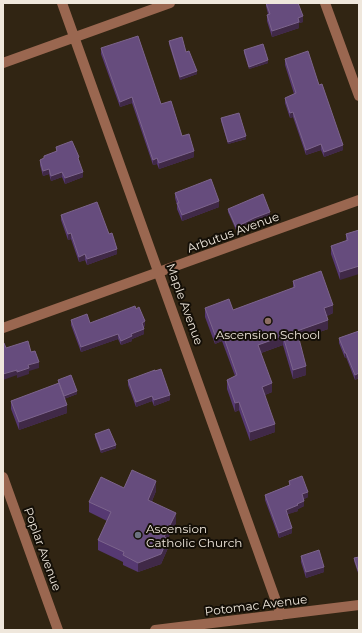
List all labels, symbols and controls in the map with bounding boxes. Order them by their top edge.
street label: Arbutus Avenue [185,208,281,256]
street label: Maple Avenue [163,261,207,347]
marker: Ascension School [263,316,273,326]
place label: Ascension School [216,327,320,342]
street label: Poplar Avenue [21,505,65,593]
place label: Ascension Catholic Church [146,521,242,550]
marker: Ascension Catholic Church [133,530,143,540]
street label: Potomac Avenue [204,591,308,619]

